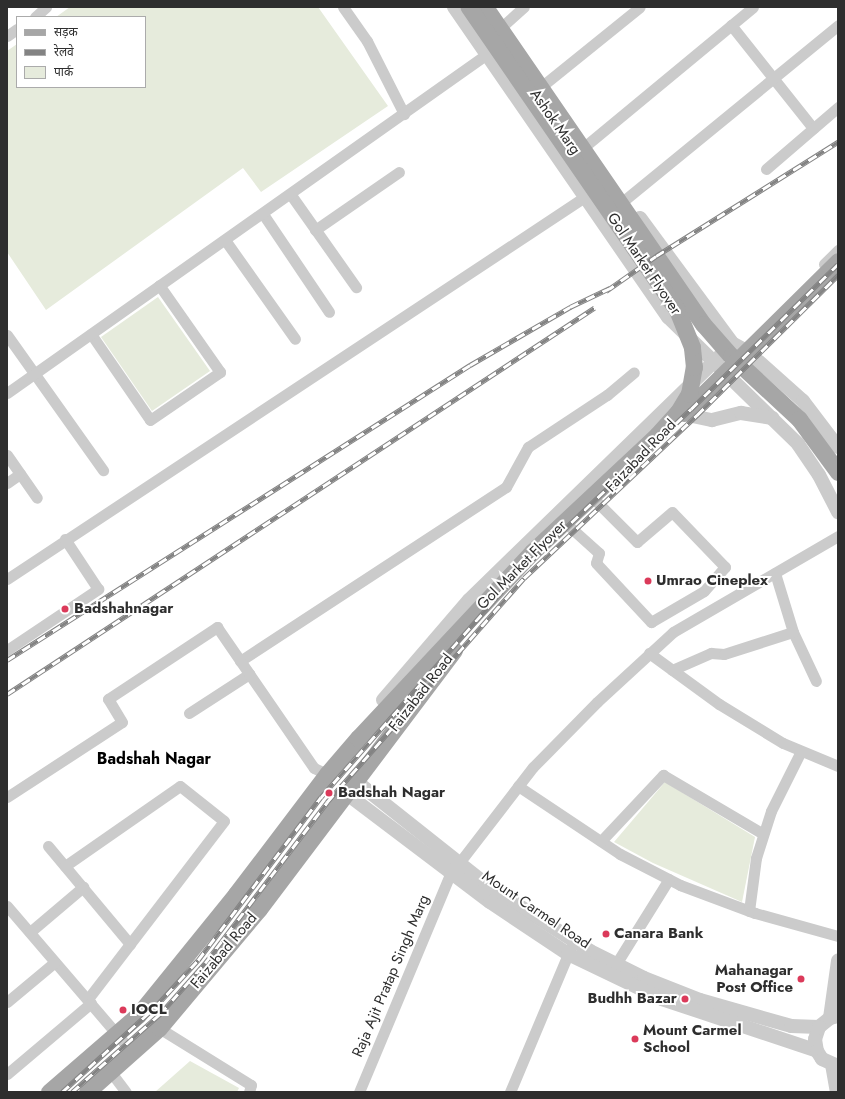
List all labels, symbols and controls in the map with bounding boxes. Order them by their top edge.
legend [16,16,146,88]
text: सड़क [54,23,78,41]
text: रेलवे [54,43,74,61]
text: पार्क [54,63,73,81]
street label: Ashok Marg [526,86,584,158]
street label: Gol Market Flyover [603,210,685,318]
street label: Faizabad Road [602,416,680,496]
street label: Gol Market Flyover [474,517,570,613]
place label: Umrao Cineplex [656,572,768,590]
marker: Umrao Cineplex [643,576,653,586]
place label: Badshahnagar [74,600,173,618]
marker: Badshahnagar [59,603,71,615]
street label: Faizabad Road [385,651,457,735]
district label: Badshah Nagar [97,749,211,769]
place label: Badshah Nagar [338,784,445,802]
marker: Badshah Nagar [323,787,335,799]
street label: Mount Carmel Road [479,867,593,953]
street label: Raja Ajit Pratap Singh Marg [349,892,433,1060]
street label: Faizabad Road [187,909,261,993]
place label: Canara Bank [614,925,703,943]
marker: Canara Bank [601,929,611,939]
place label: Mahanagar Post Office [715,961,793,996]
marker: Mahanagar Post Office [796,974,806,984]
place label: Budhh Bazar [587,990,677,1008]
marker: Budhh Bazar [680,994,690,1004]
place label: IOCL [131,1001,167,1019]
marker: IOCL [118,1005,128,1015]
place label: Mount Carmel School [643,1021,741,1056]
marker: Mount Carmel School [630,1034,640,1044]

